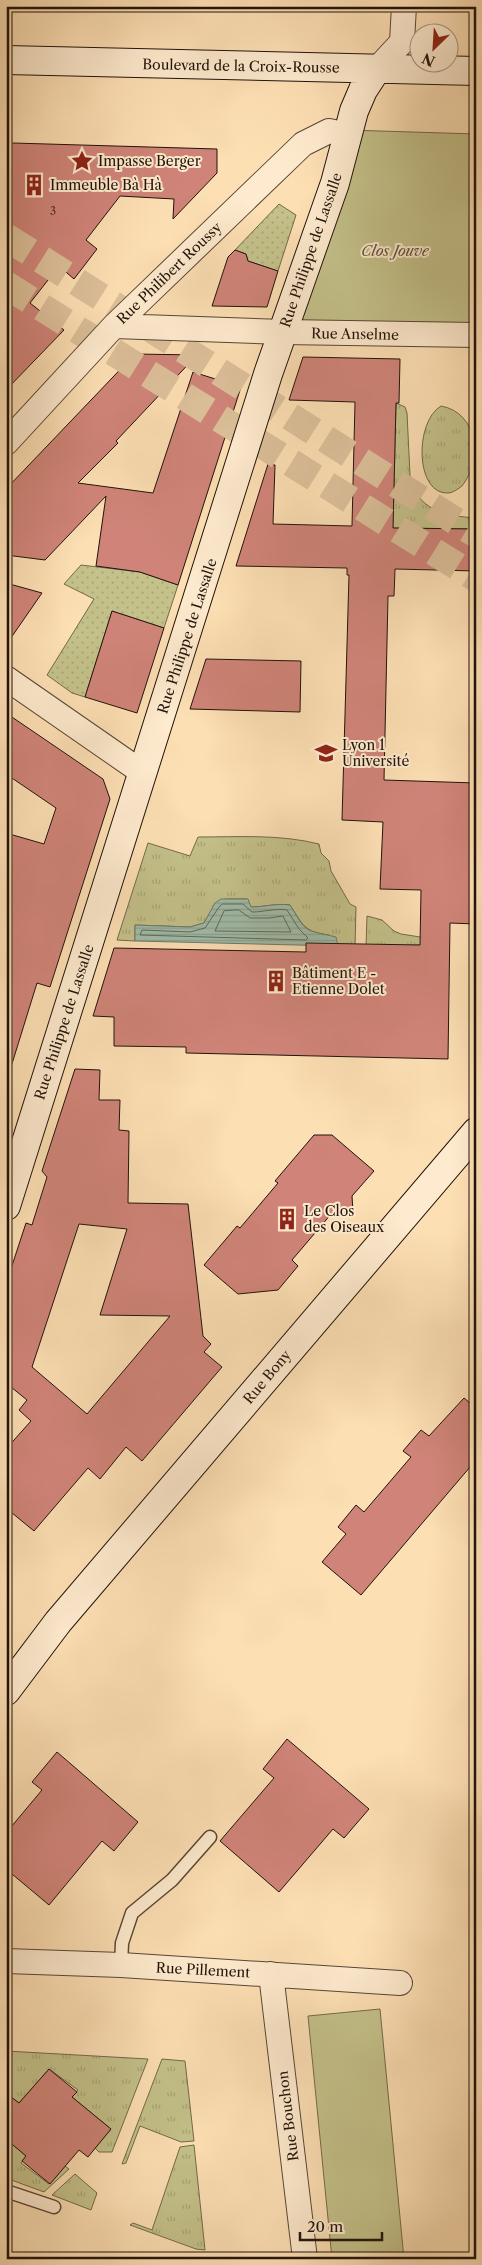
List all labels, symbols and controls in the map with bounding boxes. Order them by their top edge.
north arrow [410,22,460,72]
text: N [419,49,438,71]
street label: Boulevard de la Croix-Rousse [142,55,340,77]
place icon: Impasse Berger [69,148,95,174]
place label: Impasse Berger [98,152,201,170]
street label: Rue Philippe de Lassalle [276,170,346,330]
building icon: Immeuble Bà Hà [21,172,47,198]
place label: Immeuble Bà Hà [50,176,163,194]
house number: 3 [50,204,56,218]
street label: Rue Philibert Roussy [113,218,225,328]
park label: Clos Jouve [361,242,430,260]
street label: Rue Anselme [311,324,399,344]
street label: Rue Philippe de Lassalle [153,556,221,716]
place label: Lyon 1 Université [342,736,410,770]
school or university icon: Lyon 1 Université [313,740,339,766]
street label: Rue Philippe de Lassalle [30,942,98,1102]
place label: Bâtiment E - Etienne Dolet [292,964,385,998]
building icon: Bâtiment E - Etienne Dolet [263,968,289,994]
place label: Le Clos des Oiseaux [304,1202,385,1236]
building icon: Le Clos des Oiseaux [274,1206,300,1232]
street label: Rue Bony [239,1346,295,1408]
street label: Rue Pillement [155,1959,251,1981]
street label: Rue Bouchon [274,2070,302,2162]
scale bar [300,2210,382,2242]
text: 20 m [307,2217,343,2236]

